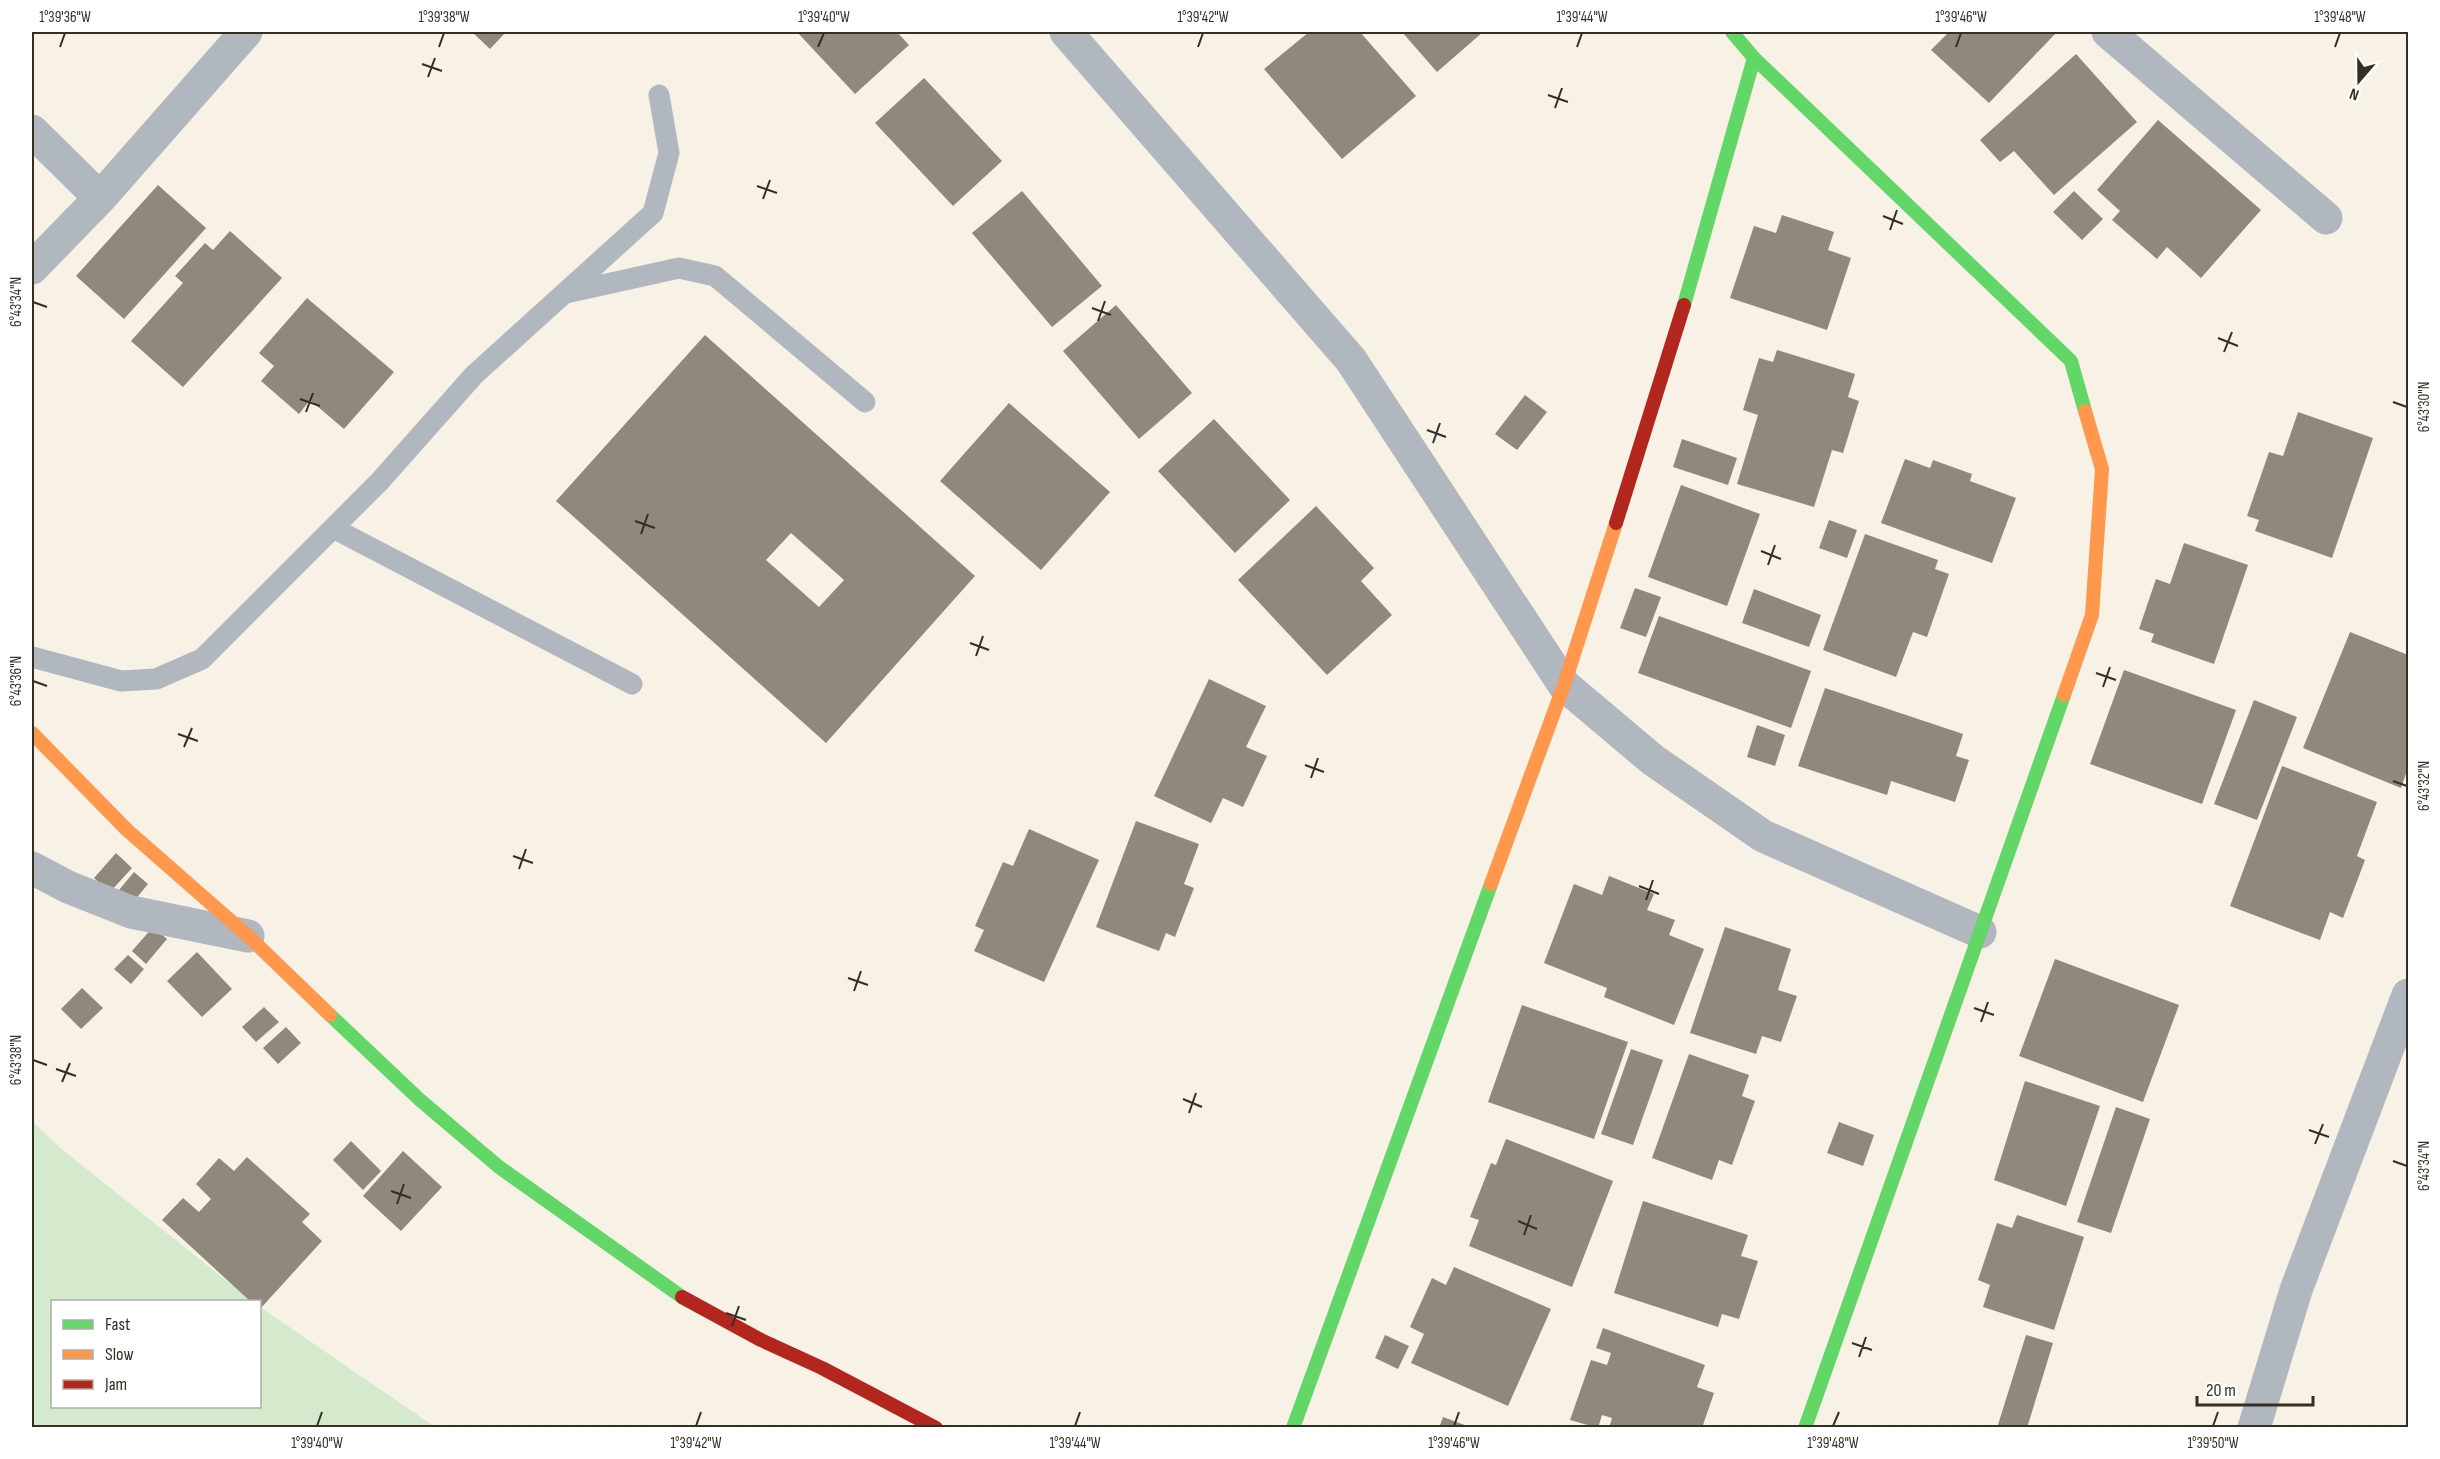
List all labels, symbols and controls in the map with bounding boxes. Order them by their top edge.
text: 1°39'36"W [39,8,91,27]
text: 1°39'38"W [418,8,470,27]
text: 1°39'40"W [798,8,850,27]
text: 1°39'42"W [1177,8,1229,27]
text: 1°39'44"W [1556,8,1608,27]
text: 1°39'46"W [1935,8,1987,27]
text: 1°39'48"W [2314,8,2366,27]
north arrow [2329,51,2389,111]
text: N [2347,83,2362,104]
text: 6°43'34"N [7,277,26,327]
text: 6°43'30"N [2415,382,2434,432]
text: 6°43'36"N [7,656,26,706]
text: 6°43'32"N [2415,761,2434,811]
text: 6°43'38"N [7,1035,26,1085]
text: 6°43'34"N [2415,1141,2434,1191]
legend [51,1300,261,1408]
text: Fast [105,1314,131,1335]
text: Slow [105,1344,134,1365]
scale bar [2197,1369,2312,1407]
text: Jam [104,1374,127,1395]
text: 20 m [2206,1380,2236,1401]
text: 1°39'40"W [291,1434,343,1453]
text: 1°39'42"W [670,1434,722,1453]
text: 1°39'44"W [1049,1434,1101,1453]
text: 1°39'46"W [1428,1434,1480,1453]
text: 1°39'48"W [1807,1434,1859,1453]
text: 1°39'50"W [2187,1434,2239,1453]

